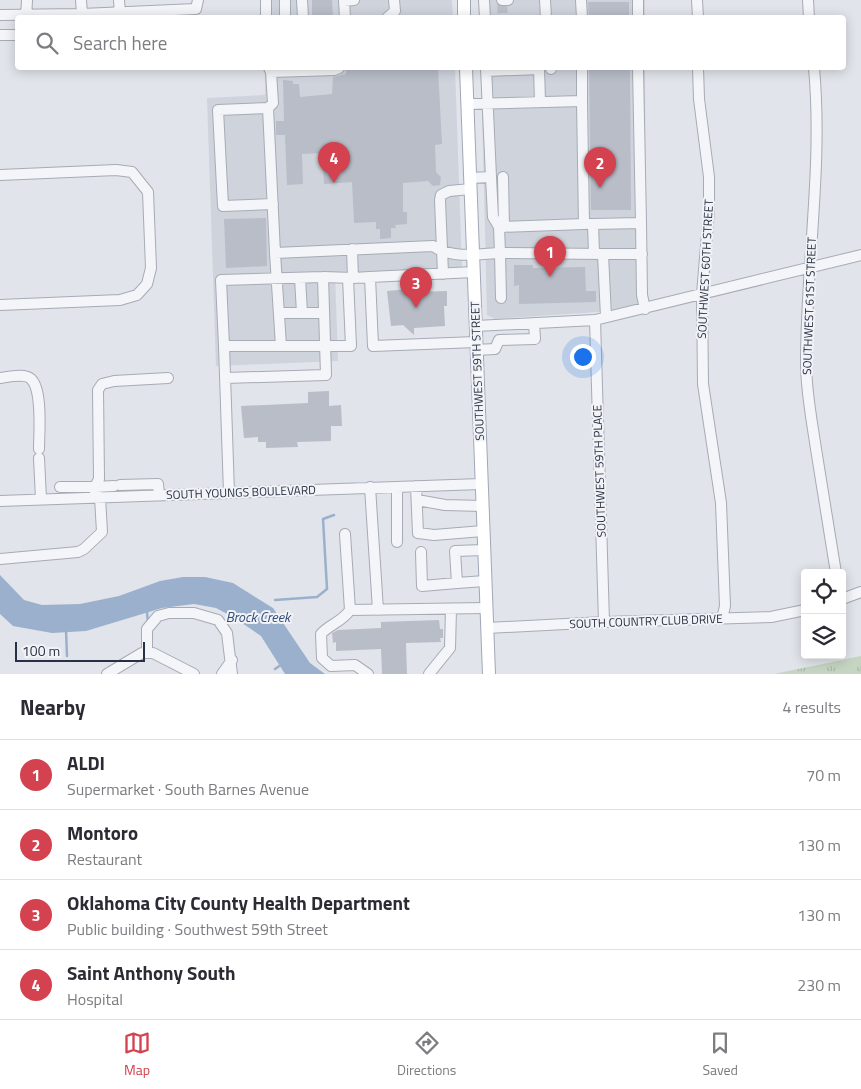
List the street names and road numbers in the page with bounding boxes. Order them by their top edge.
street label: SOUTHWEST 60TH STREET [692,198,718,339]
street label: SOUTHWEST 61ST STREET [797,236,821,375]
street label: SOUTHWEST 59TH STREET [465,300,489,441]
street label: SOUTHWEST 59TH PLACE [587,404,611,538]
street label: SOUTH YOUNGS BOULEVARD [166,480,317,504]
street label: SOUTH COUNTRY CLUB DRIVE [569,609,723,633]

